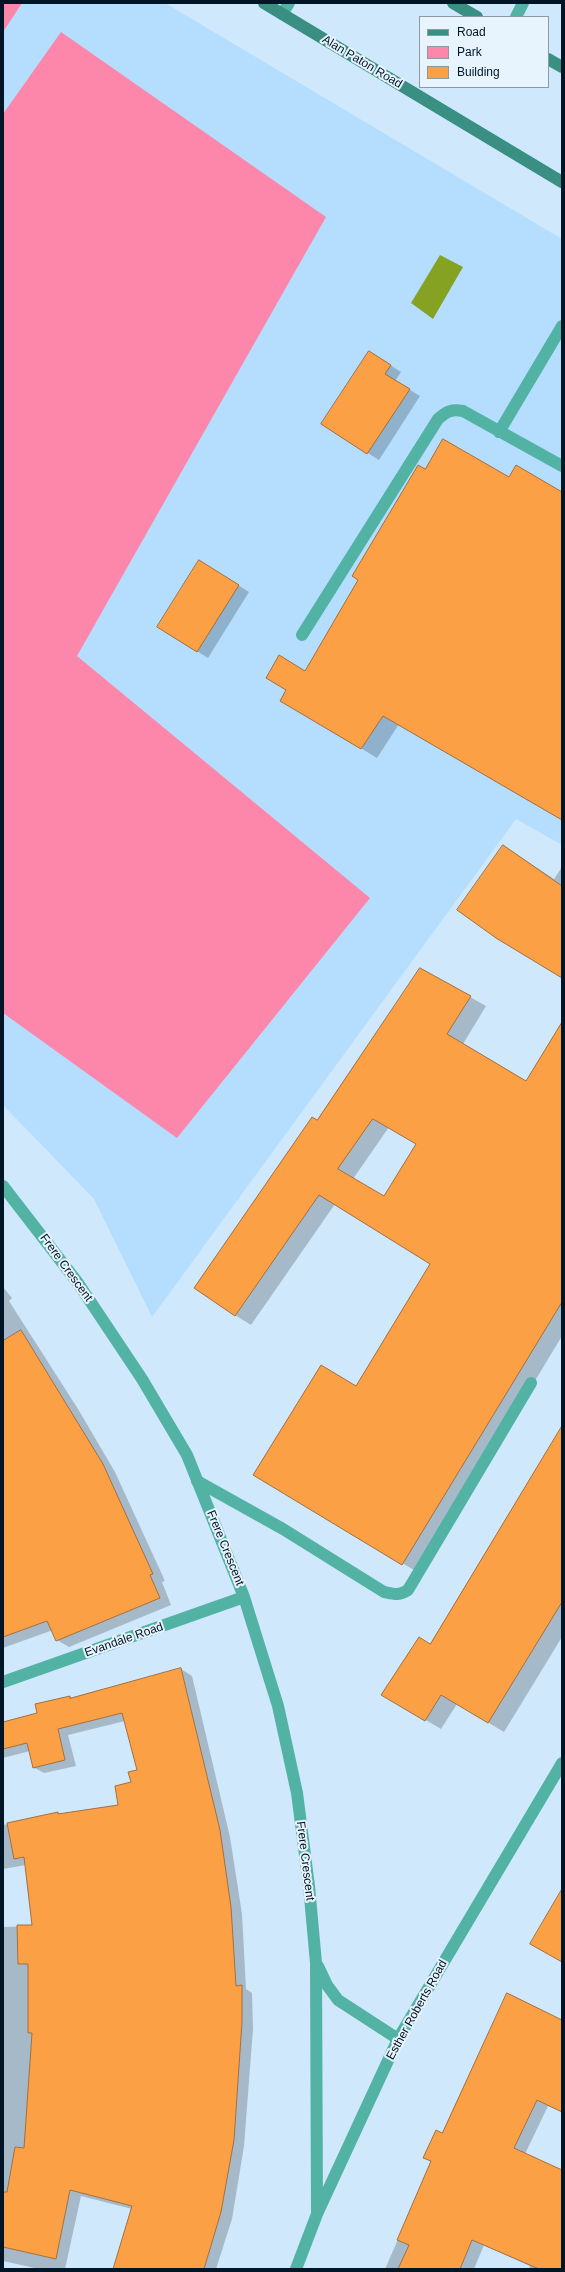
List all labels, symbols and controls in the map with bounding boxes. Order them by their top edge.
legend [419,16,549,88]
text: Road [457,25,486,39]
street label: Alan Paton Road [319,32,405,92]
text: Park [457,45,482,59]
text: Building [457,65,500,79]
street label: Frere Crescent [37,1231,95,1305]
street label: Frere Crescent [203,1508,247,1588]
street label: Evandale Road [83,1620,165,1660]
street label: Frere Crescent [293,1820,317,1902]
street label: Esther Roberts Road [384,1958,450,2062]

